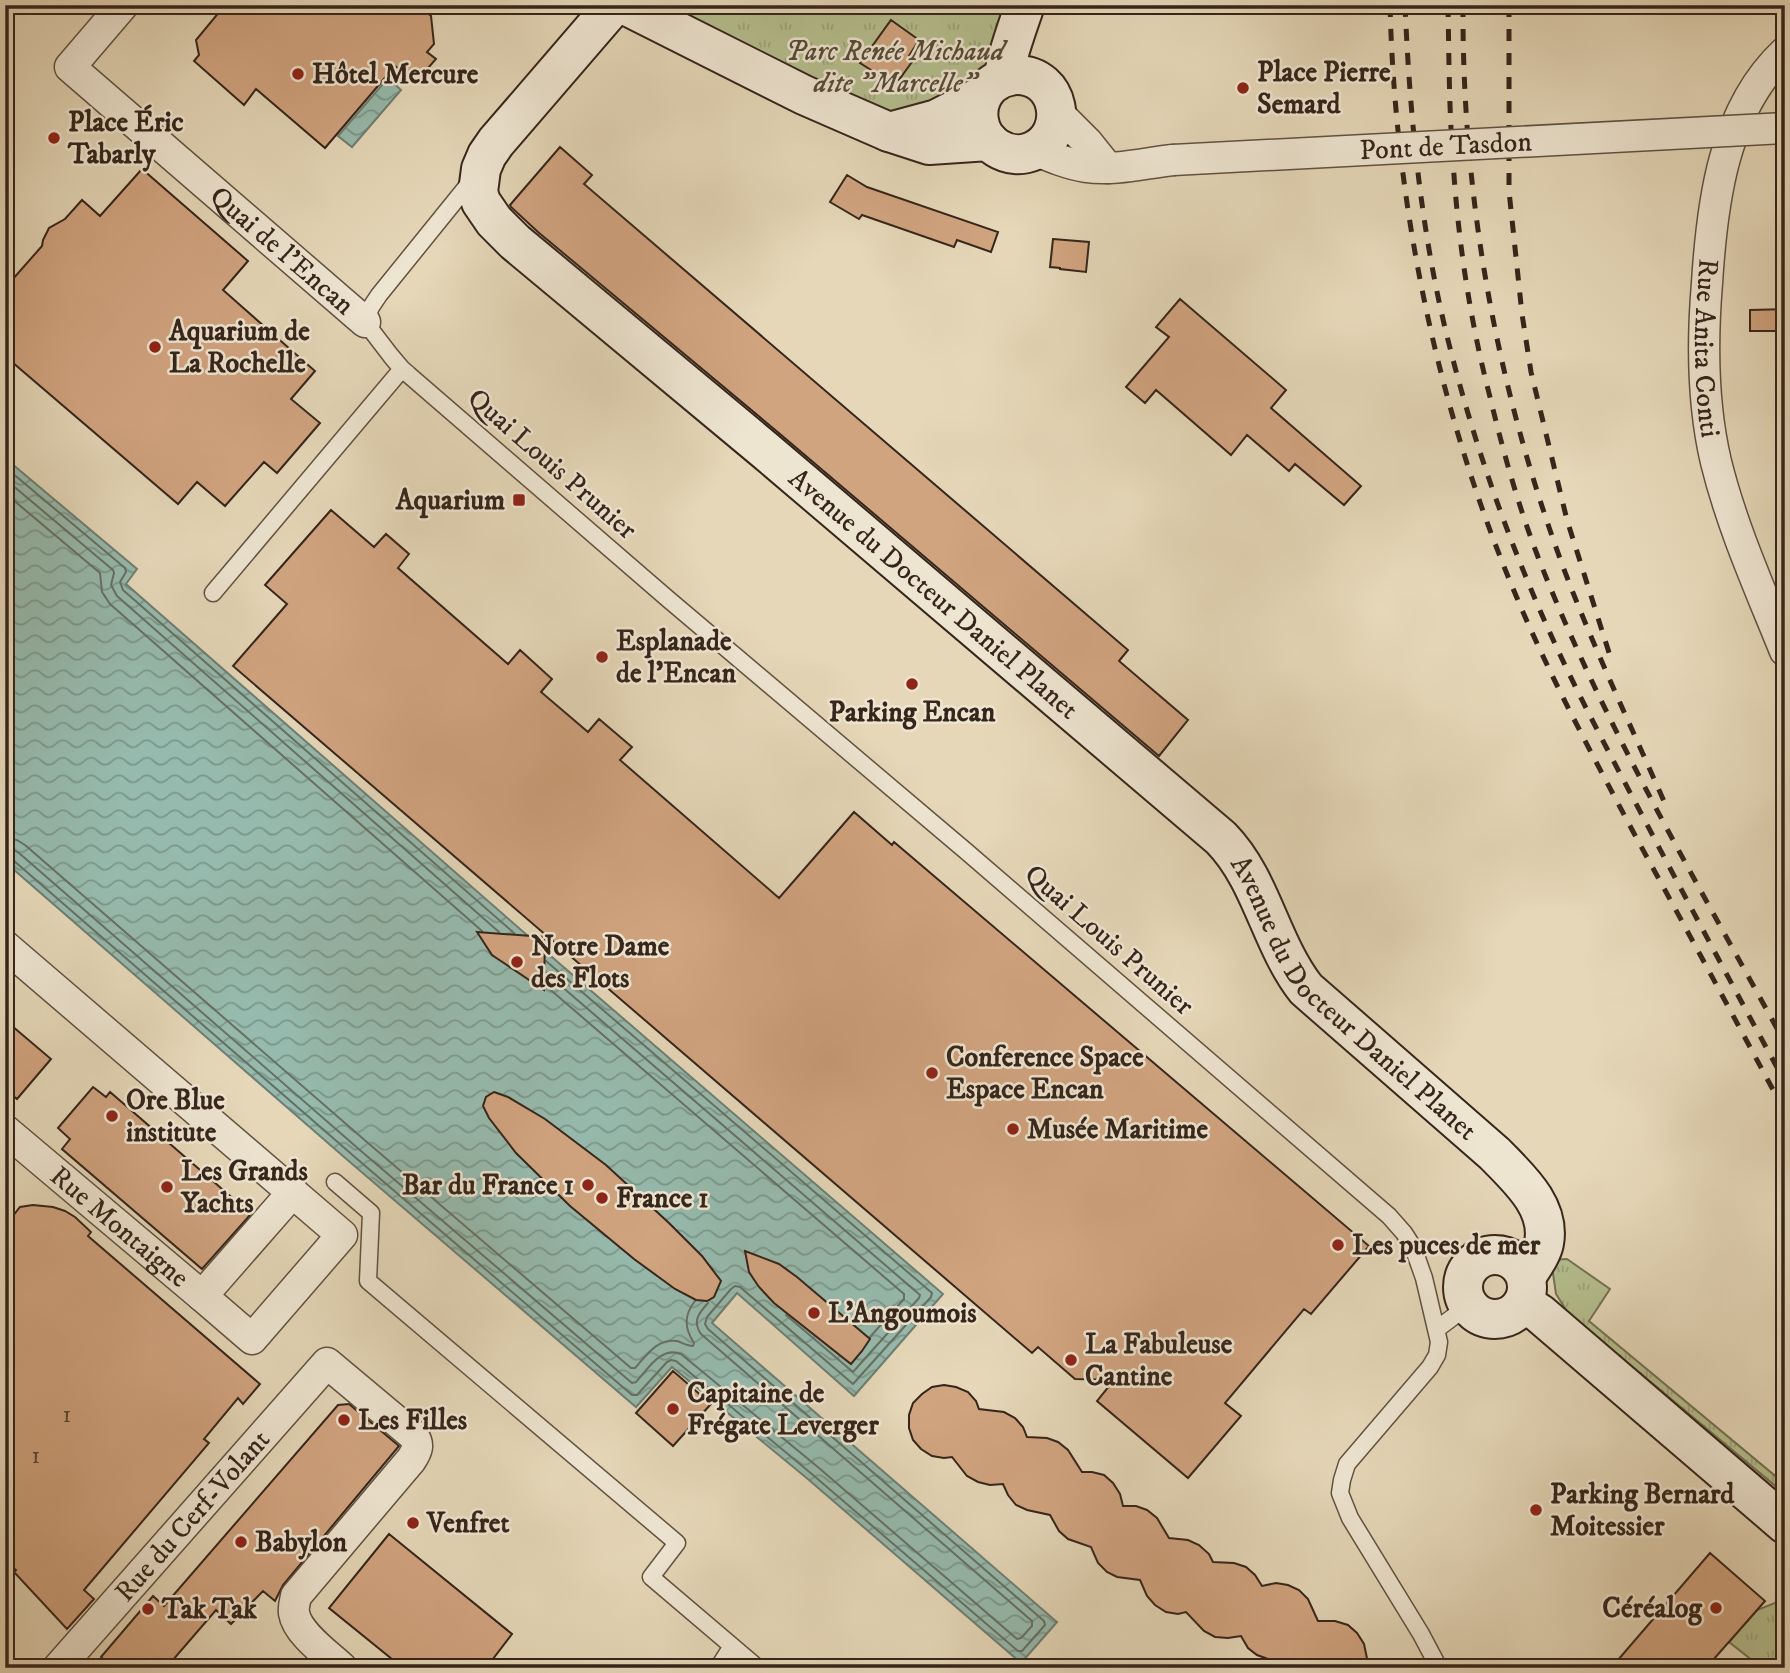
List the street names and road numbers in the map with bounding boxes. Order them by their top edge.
street label: Pont de Tasdon [1359,124,1533,168]
street label: Quai de l'Encan [203,178,362,323]
street label: Rue Anita Conti [1686,257,1728,440]
street label: Quai Louis Prunier [460,381,644,548]
street label: Avenue du Docteur Daniel Planet [782,461,1086,727]
street label: Avenue du Docteur Daniel Planet [1223,849,1484,1148]
street label: Quai Louis Prunier [1017,857,1201,1024]
street label: Rue Montaigne [43,1158,196,1295]
street label: Rue du Cerf-Volant [107,1423,277,1609]

